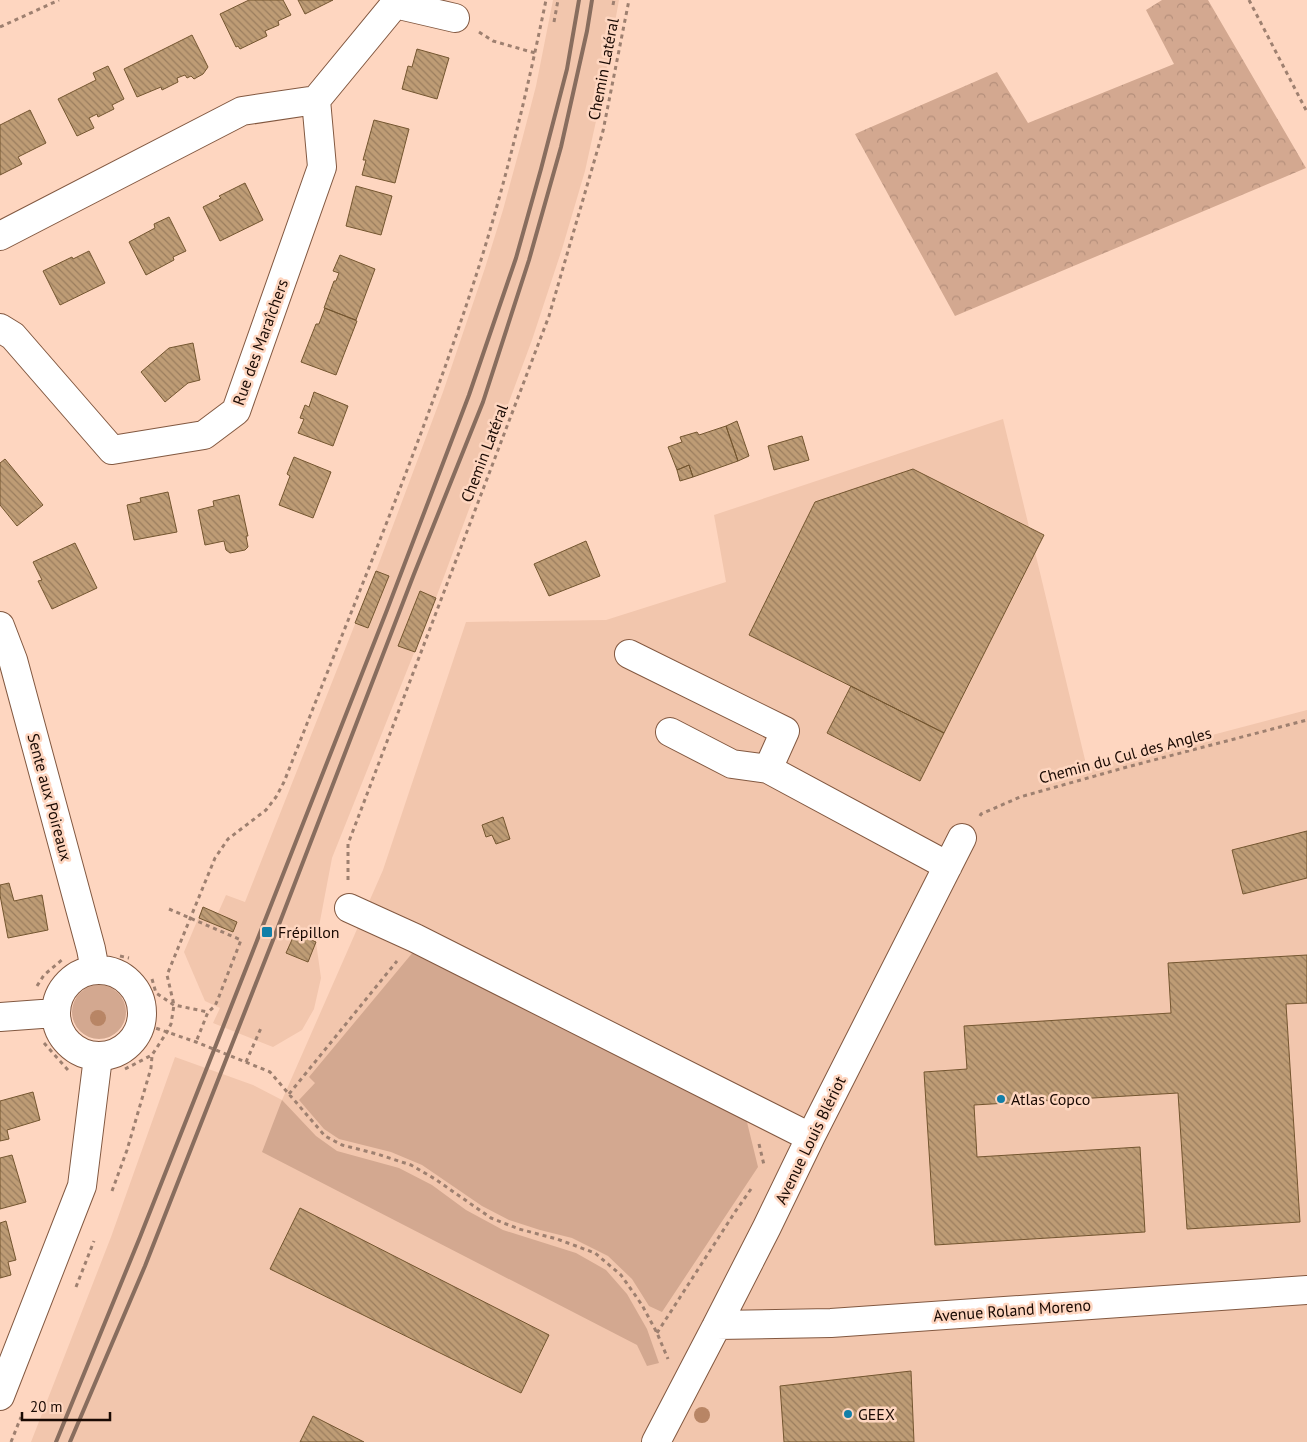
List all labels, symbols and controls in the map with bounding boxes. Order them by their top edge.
street label: Chemin Latéral [583,16,623,122]
street label: Rue des Maraîchers [228,276,292,408]
street label: Chemin Latéral [456,401,512,505]
street label: Chemin du Cul des Angles [1037,722,1214,788]
street label: Sente aux Poireaux [23,731,77,863]
place label: Frépillon [278,922,339,942]
marker: Frépillon [260,925,274,939]
street label: Avenue Louis Blériot [770,1072,850,1207]
place label: Atlas Copco [1011,1089,1090,1109]
marker: Atlas Copco [995,1093,1007,1105]
street label: Avenue Roland Moreno [933,1295,1091,1325]
scale bar [22,1390,110,1422]
text: 20 m [30,1397,63,1416]
place label: GEEX [858,1404,895,1424]
marker: GEEX [842,1408,854,1420]

